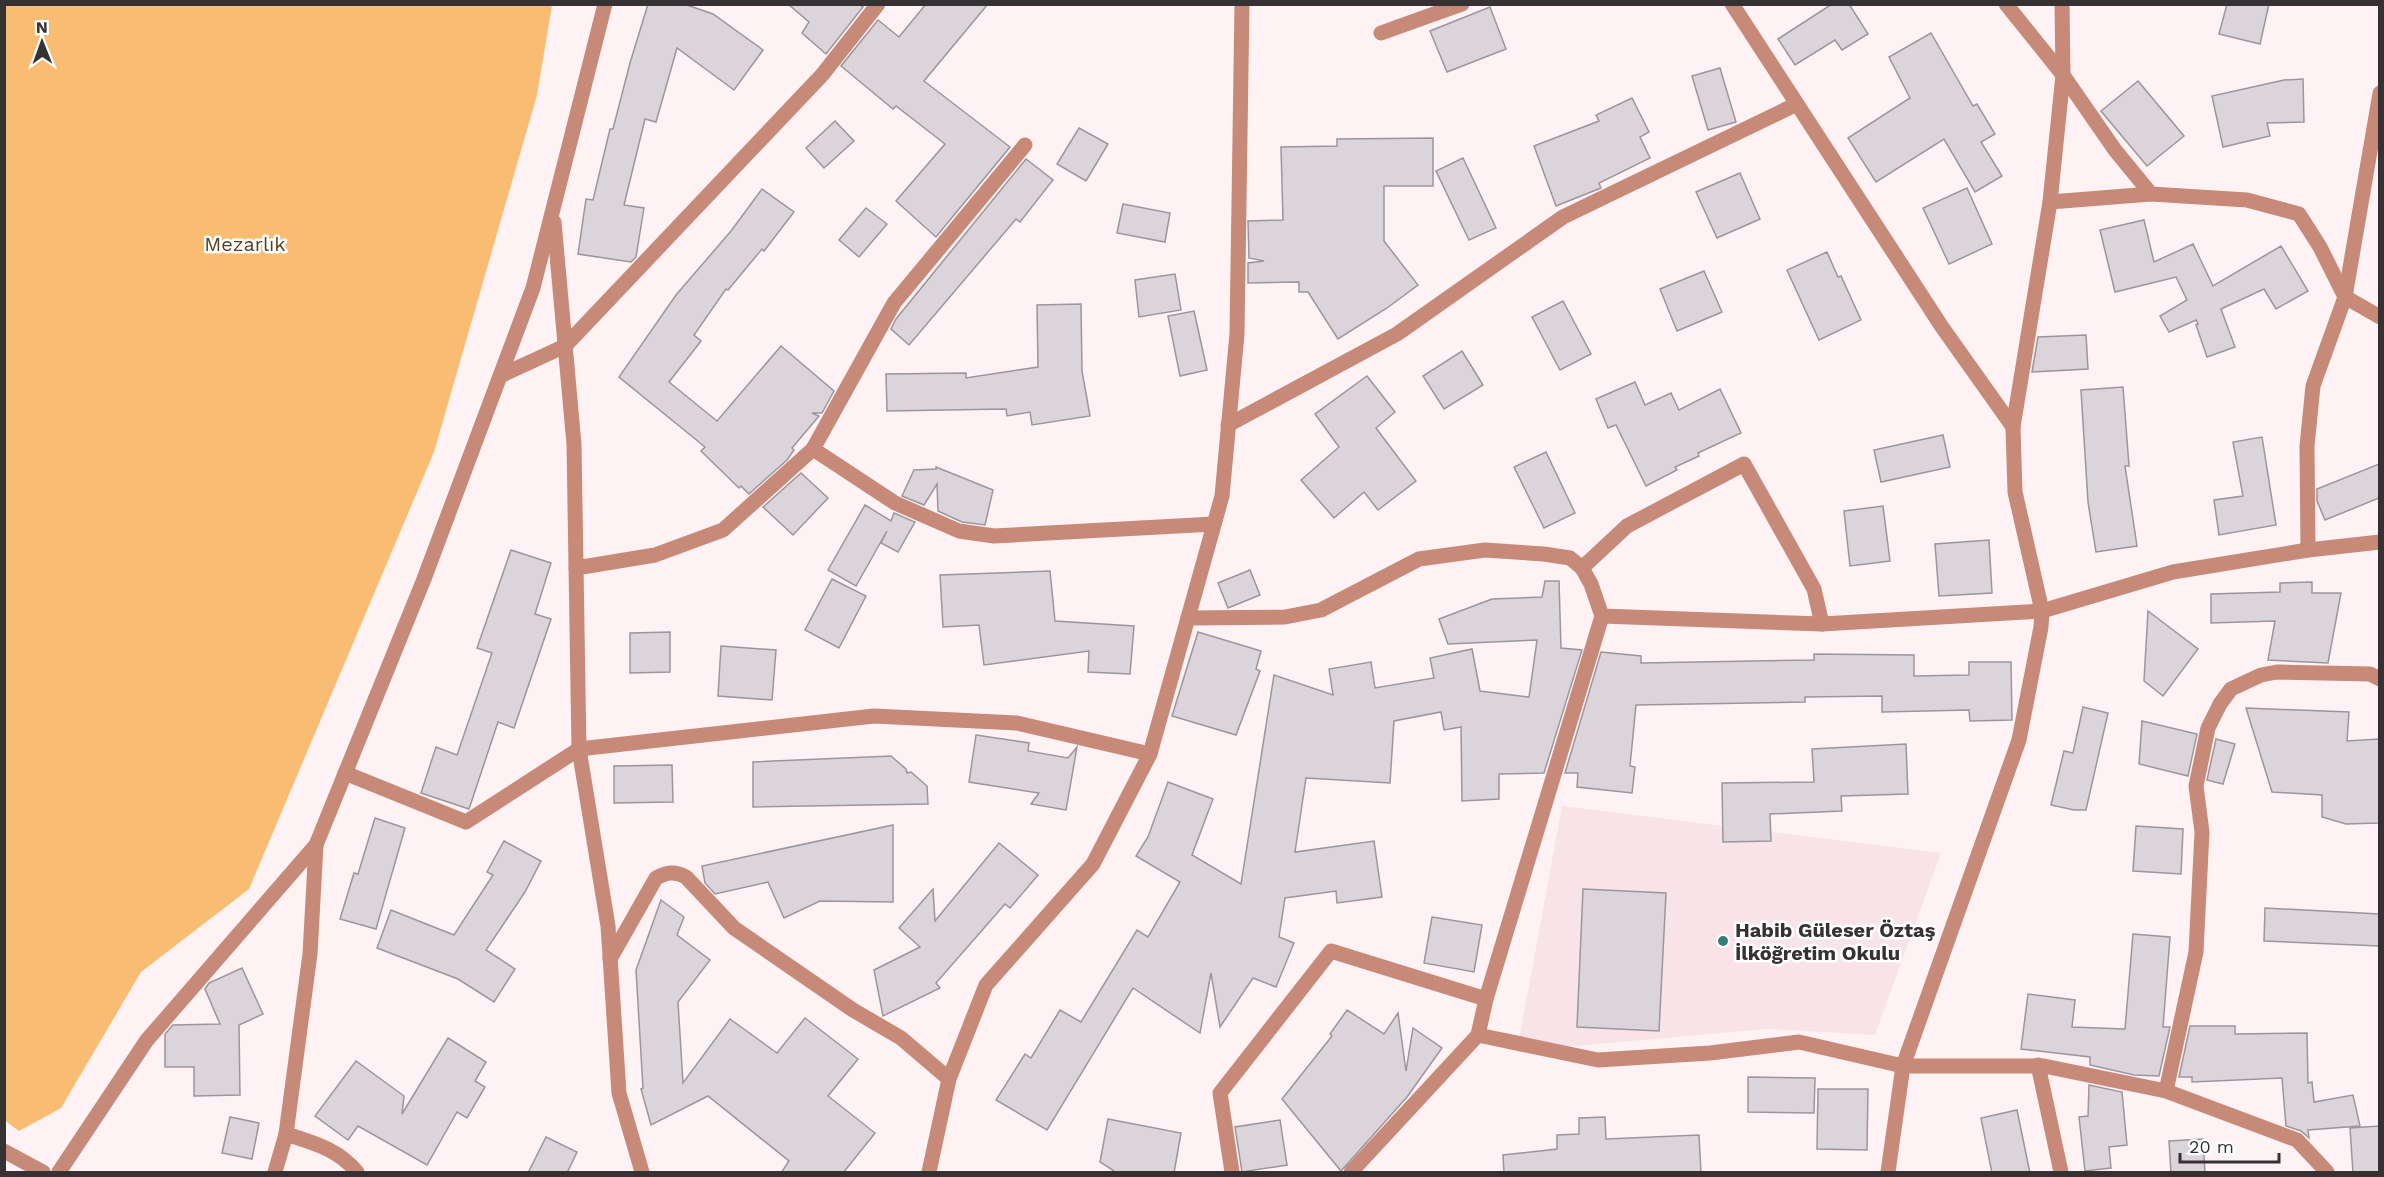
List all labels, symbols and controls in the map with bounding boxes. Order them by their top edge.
north arrow [12,12,72,72]
text: N [36,18,48,37]
park label: Mezarlık [204,232,286,256]
place label: Habib Güleser Öztaş İlköğretim Okulu [1735,918,1936,965]
marker: Habib Güleser Öztaş İlköğretim Okulu [1716,934,1730,948]
scale bar [2180,1126,2279,1164]
text: 20 m [2189,1136,2234,1157]

